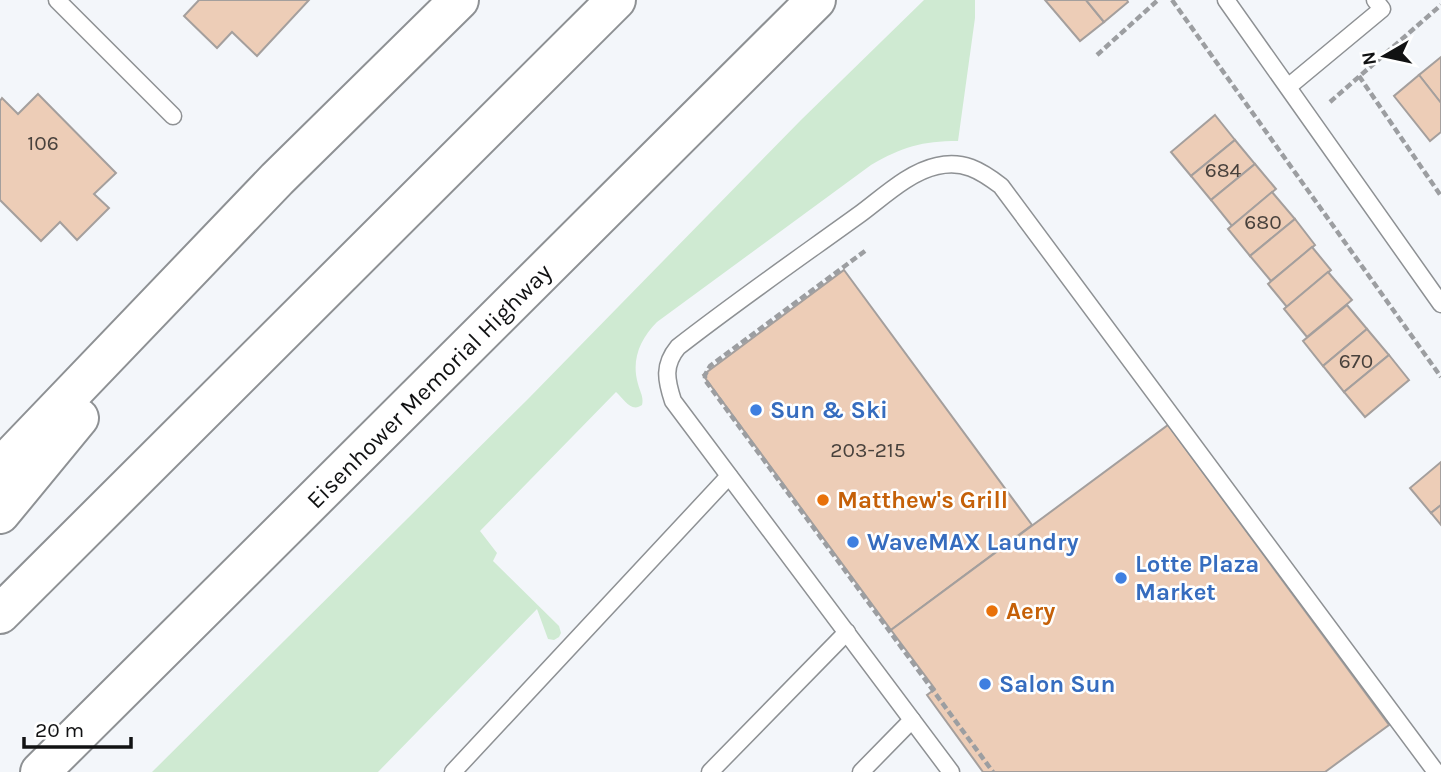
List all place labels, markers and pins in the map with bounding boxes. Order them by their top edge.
place label: Sun & Ski [770,396,888,424]
marker: Sun & Ski [748,402,764,418]
place label: Matthew's Grill [837,486,1008,514]
marker: Matthew's Grill [815,492,831,508]
place label: WaveMAX Laundry [867,528,1079,556]
marker: WaveMAX Laundry [845,534,861,550]
place label: Lotte Plaza Market [1135,550,1259,606]
marker: Lotte Plaza Market [1113,570,1129,586]
place label: Aery [1006,597,1055,625]
marker: Aery [984,603,1000,619]
place label: Salon Sun [999,670,1116,698]
marker: Salon Sun [977,676,993,692]

